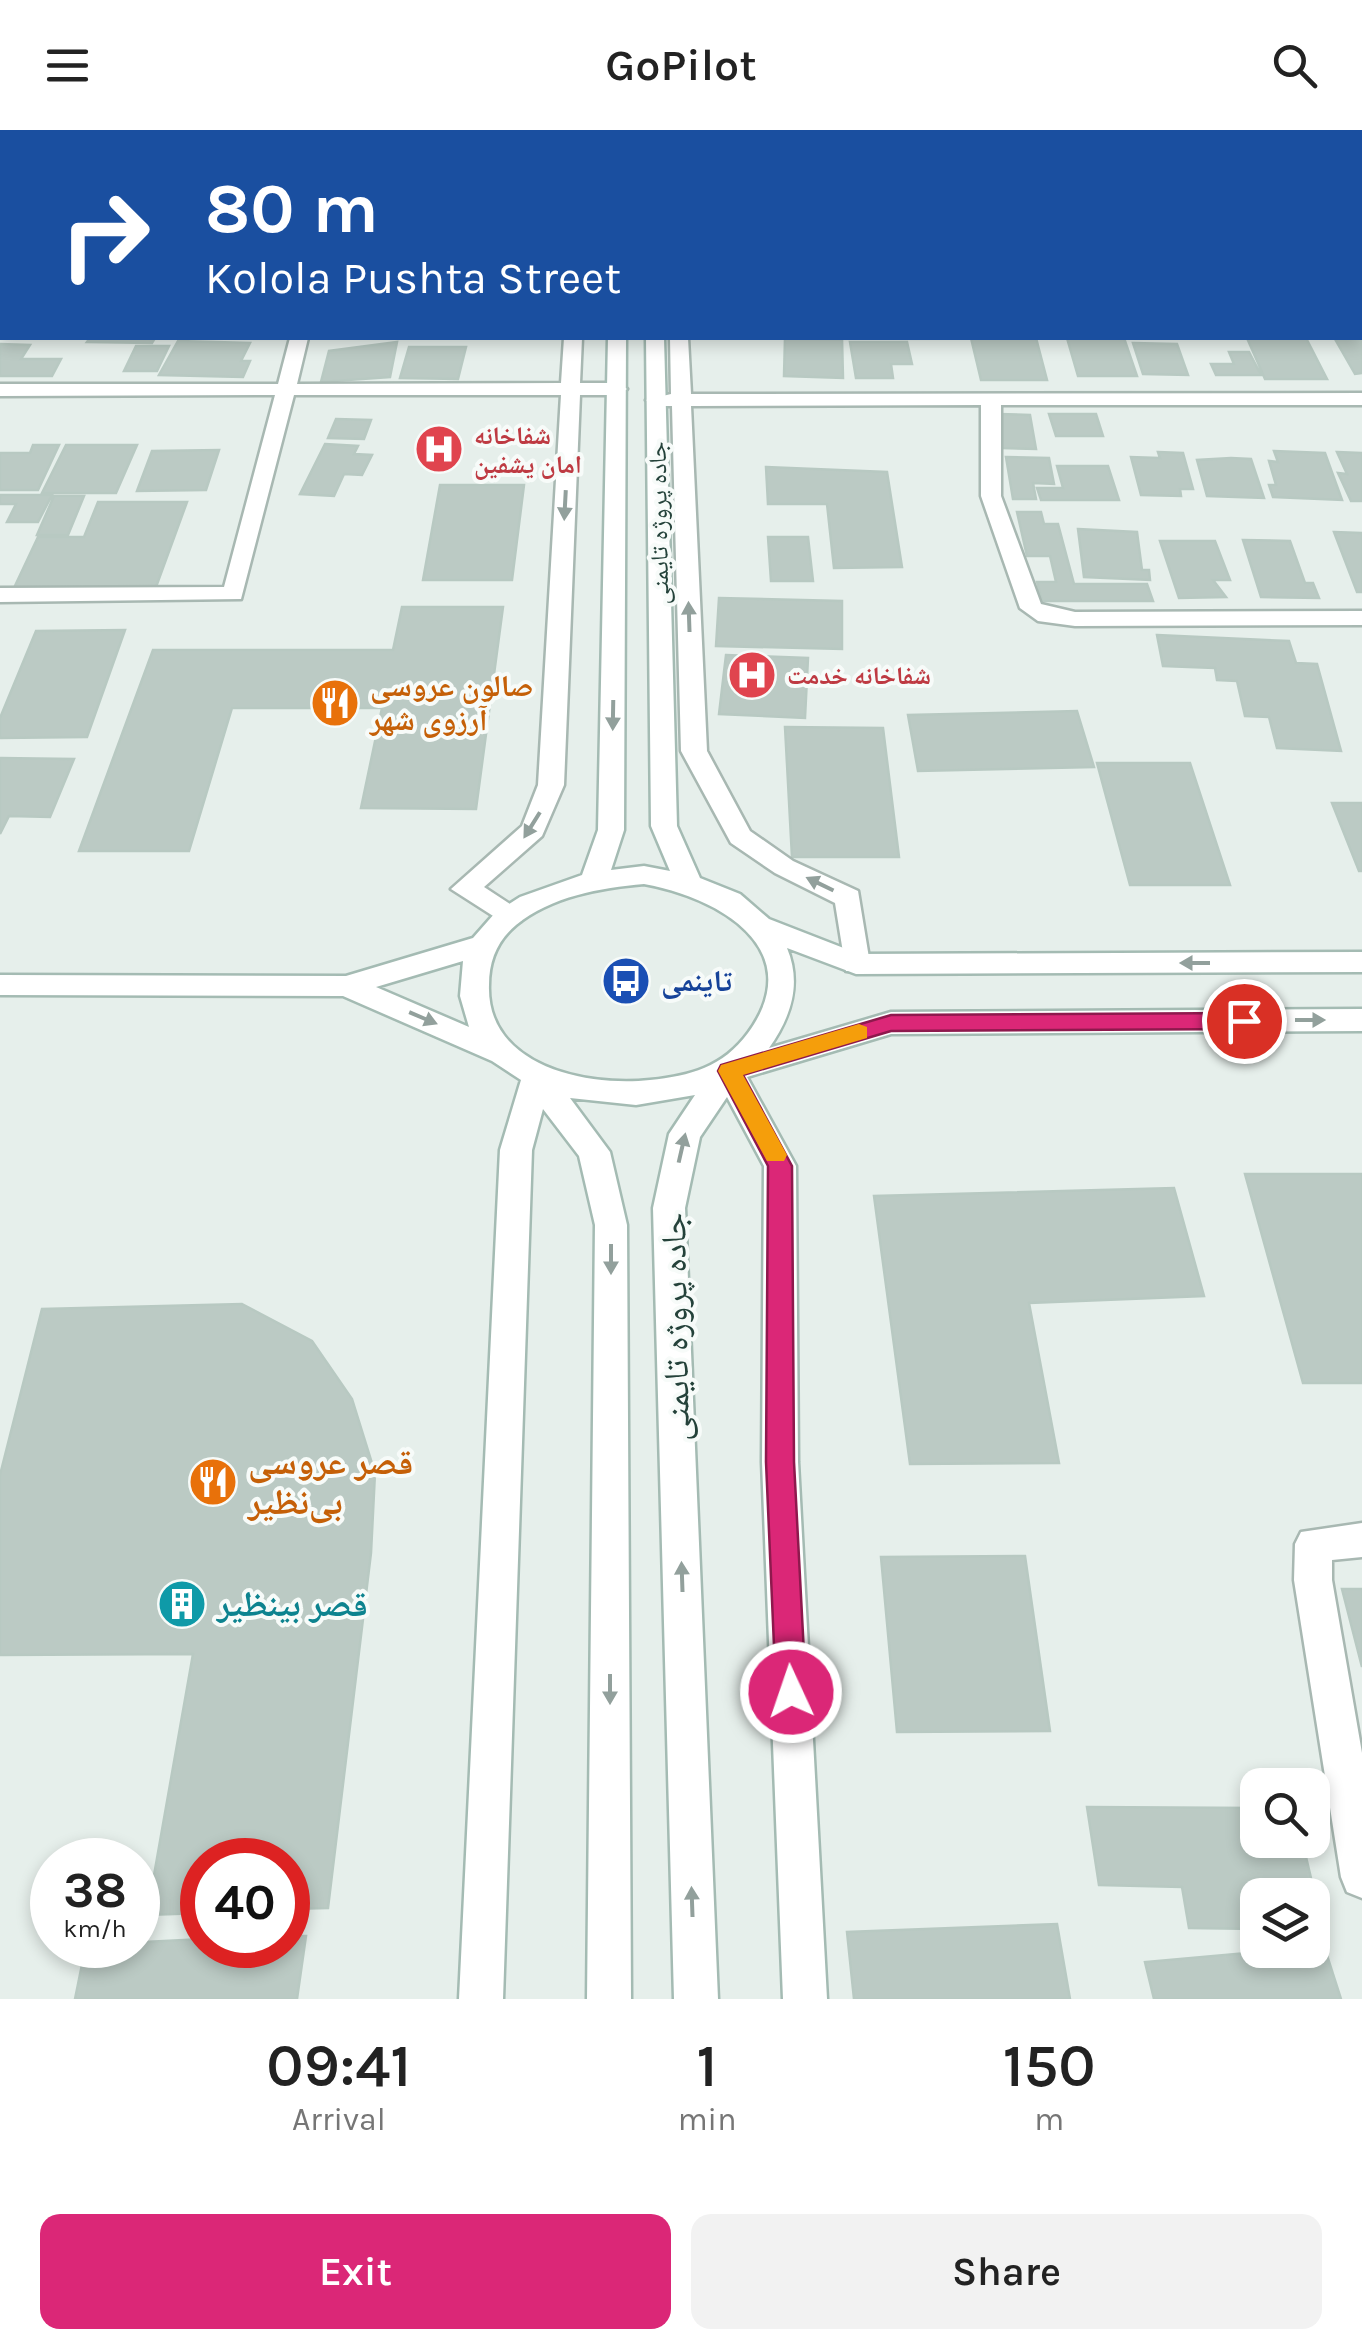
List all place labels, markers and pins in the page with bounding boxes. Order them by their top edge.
place label: شفاخانه امان یشفین [474,421,582,480]
hospital icon: شفاخانه امان یشفین [413,423,465,475]
hospital icon: شفاخانه خدمت [726,649,778,701]
place label: شفاخانه خدمت [787,661,931,690]
place label: صالون عروسی آرزوی شهر [368,668,533,738]
restaurant icon: صالون عروسی آرزوی شهر [309,677,361,729]
bus stop icon: تاینمی [600,955,652,1007]
place label: تاینمی [661,963,732,999]
pin [1202,979,1287,1064]
place label: قصر عروسی بی‌نظیر [246,1442,413,1524]
restaurant icon: قصر عروسی بی‌نظیر [187,1456,239,1508]
building icon: قصر بینظیر [156,1578,208,1630]
place label: قصر بینظیر [215,1584,368,1625]

